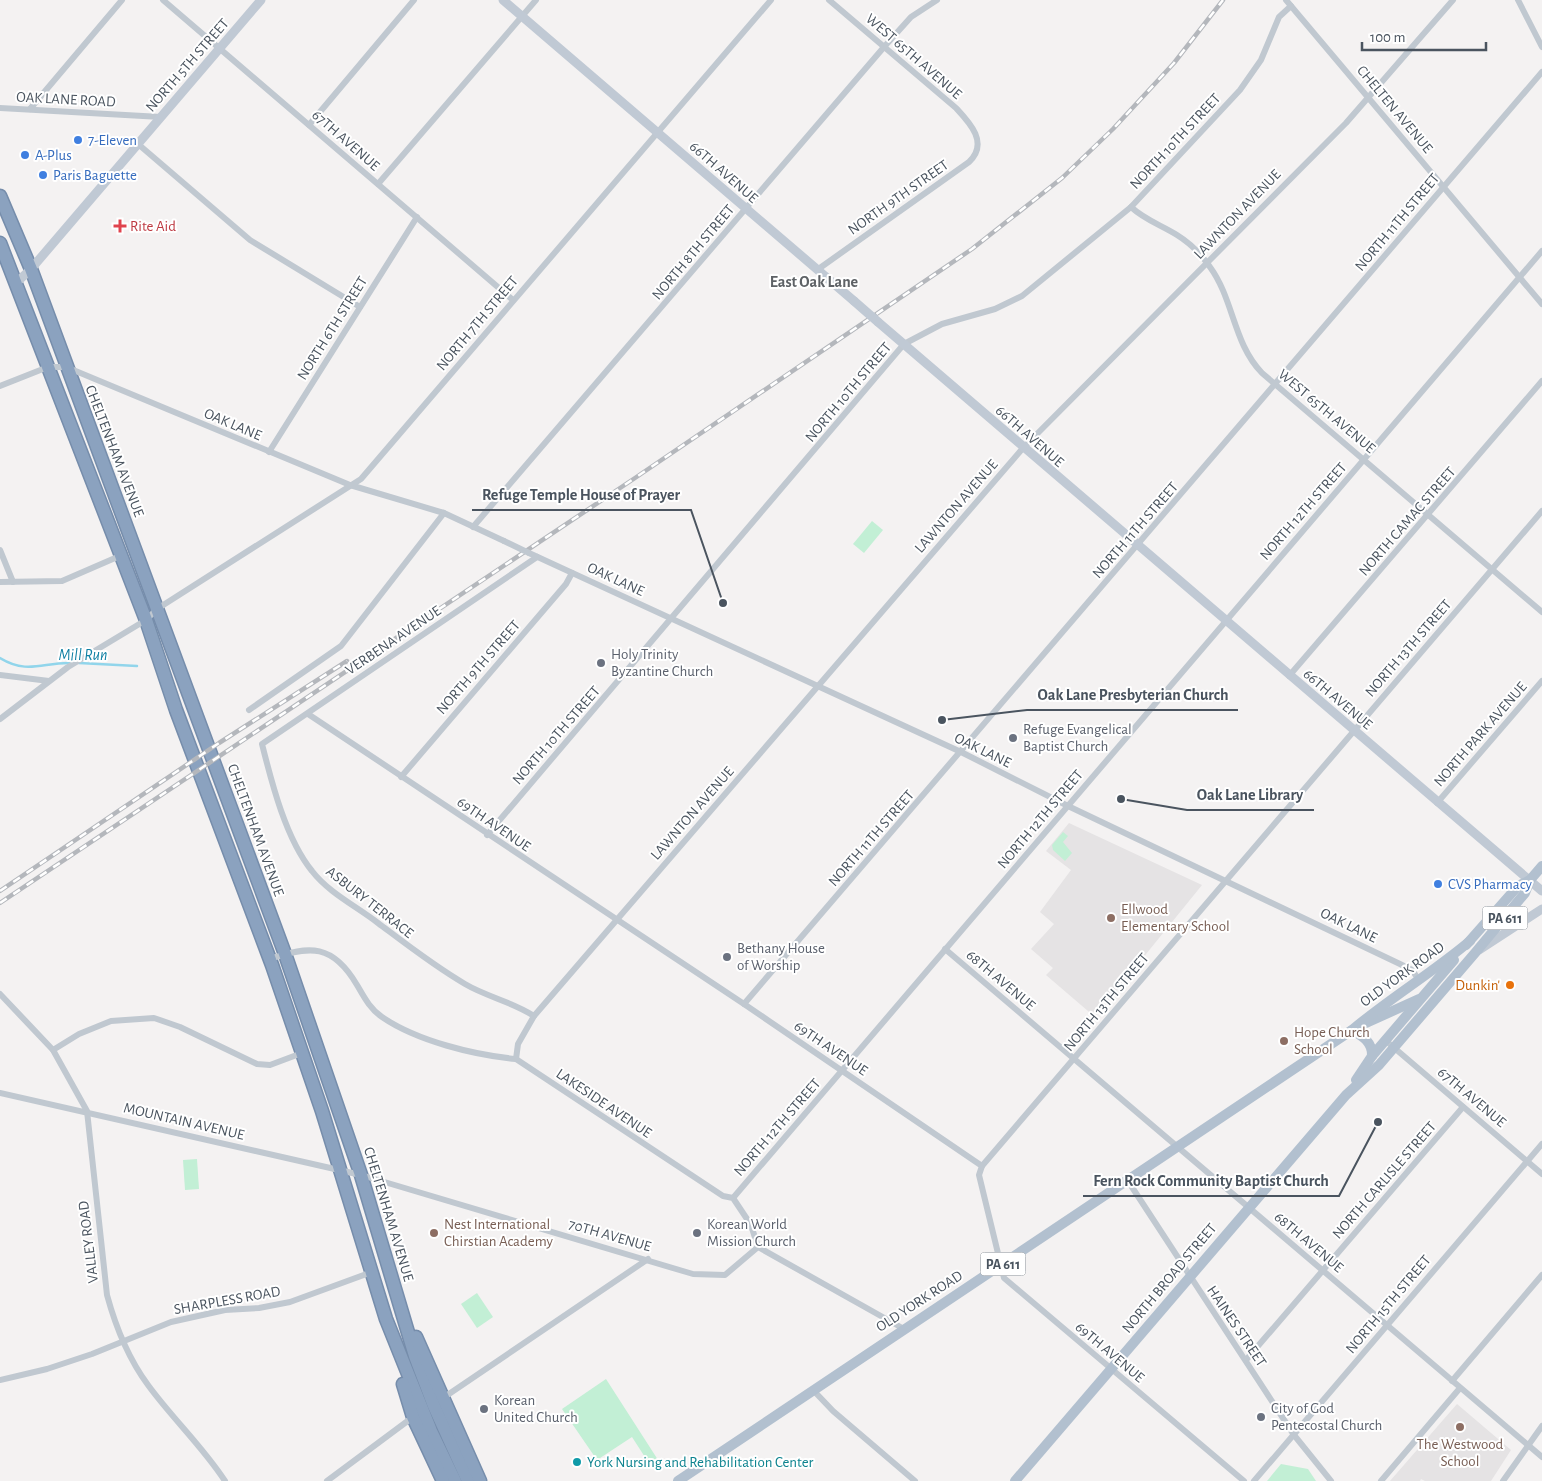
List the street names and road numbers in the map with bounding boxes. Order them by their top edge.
street label: WEST 65TH AVENUE [863,11,964,102]
street label: NORTH 5TH STREET [143,15,232,115]
street label: CHELTEN AVENUE [1354,63,1435,156]
street label: OAK LANE ROAD [16,89,116,110]
street label: NORTH 10TH STREET [1127,90,1224,192]
street label: 67TH AVENUE [309,107,382,174]
street label: 66TH AVENUE [687,139,761,206]
street label: NORTH 9TH STREET [845,157,952,238]
street label: LAWNTON AVENUE [1191,167,1284,262]
street label: NORTH 11TH STREET [1352,170,1443,274]
street label: NORTH 8TH STREET [649,201,738,303]
street label: NORTH 6TH STREET [295,273,371,383]
street label: NORTH 7TH STREET [434,273,521,373]
street label: NORTH 10TH STREET [803,339,895,445]
street label: WEST 65TH AVENUE [1275,367,1378,456]
street label: CHELTENHAM AVENUE [82,383,147,519]
street label: 66TH AVENUE [993,403,1067,470]
street label: OAK LANE [202,406,264,443]
street label: LAWNTON AVENUE [912,457,1001,556]
street label: NORTH 12TH STREET [1257,459,1350,563]
street label: NORTH CAMAC STREET [1356,464,1459,579]
street label: NORTH 11TH STREET [1090,479,1182,581]
street label: OAK LANE [585,560,647,599]
street label: NORTH 13TH STREET [1362,596,1455,700]
street label: VERBENA AVENUE [343,603,444,678]
street label: NORTH 9TH STREET [434,617,523,717]
street label: 66TH AVENUE [1300,666,1375,732]
street label: NORTH PARK AVENUE [1431,679,1530,789]
street label: NORTH 10TH STREET [510,683,603,787]
street label: OAK LANE [952,730,1014,771]
street label: CHELTENHAM AVENUE [225,762,286,898]
street label: LAWNTON AVENUE [648,764,737,863]
street label: NORTH 12TH STREET [995,767,1086,872]
street label: NORTH 11TH STREET [826,787,918,889]
street label: 69TH AVENUE [454,794,533,854]
street label: ASBURY TERRACE [323,864,416,941]
street label: OAK LANE [1318,905,1380,946]
road number: PA 611 [1482,906,1528,930]
street label: OLD YORK ROAD [1358,939,1447,1010]
street label: 68TH AVENUE [963,947,1038,1013]
street label: NORTH 13TH STREET [1061,950,1152,1054]
street label: 69TH AVENUE [791,1018,870,1078]
street label: 67TH AVENUE [1435,1065,1509,1130]
street label: LAKESIDE AVENUE [553,1066,654,1141]
street label: NORTH 12TH STREET [731,1075,824,1179]
street label: MOUNTAIN AVENUE [122,1100,246,1143]
street label: NORTH CARLISLE STREET [1330,1118,1440,1242]
street label: CHELTENHAM AVENUE [361,1145,416,1283]
street label: VALLEY ROAD [76,1200,101,1284]
street label: 68TH AVENUE [1271,1209,1346,1275]
street label: 70TH AVENUE [567,1217,653,1254]
street label: NORTH BROAD STREET [1119,1220,1220,1336]
road number: PA 611 [980,1252,1026,1276]
street label: NORTH 15TH STREET [1343,1252,1434,1356]
street label: OLD YORK ROAD [873,1268,965,1335]
street label: HAINES STREET [1204,1283,1270,1370]
street label: SHARPLESS ROAD [173,1284,282,1317]
street label: 69TH AVENUE [1072,1319,1147,1385]

